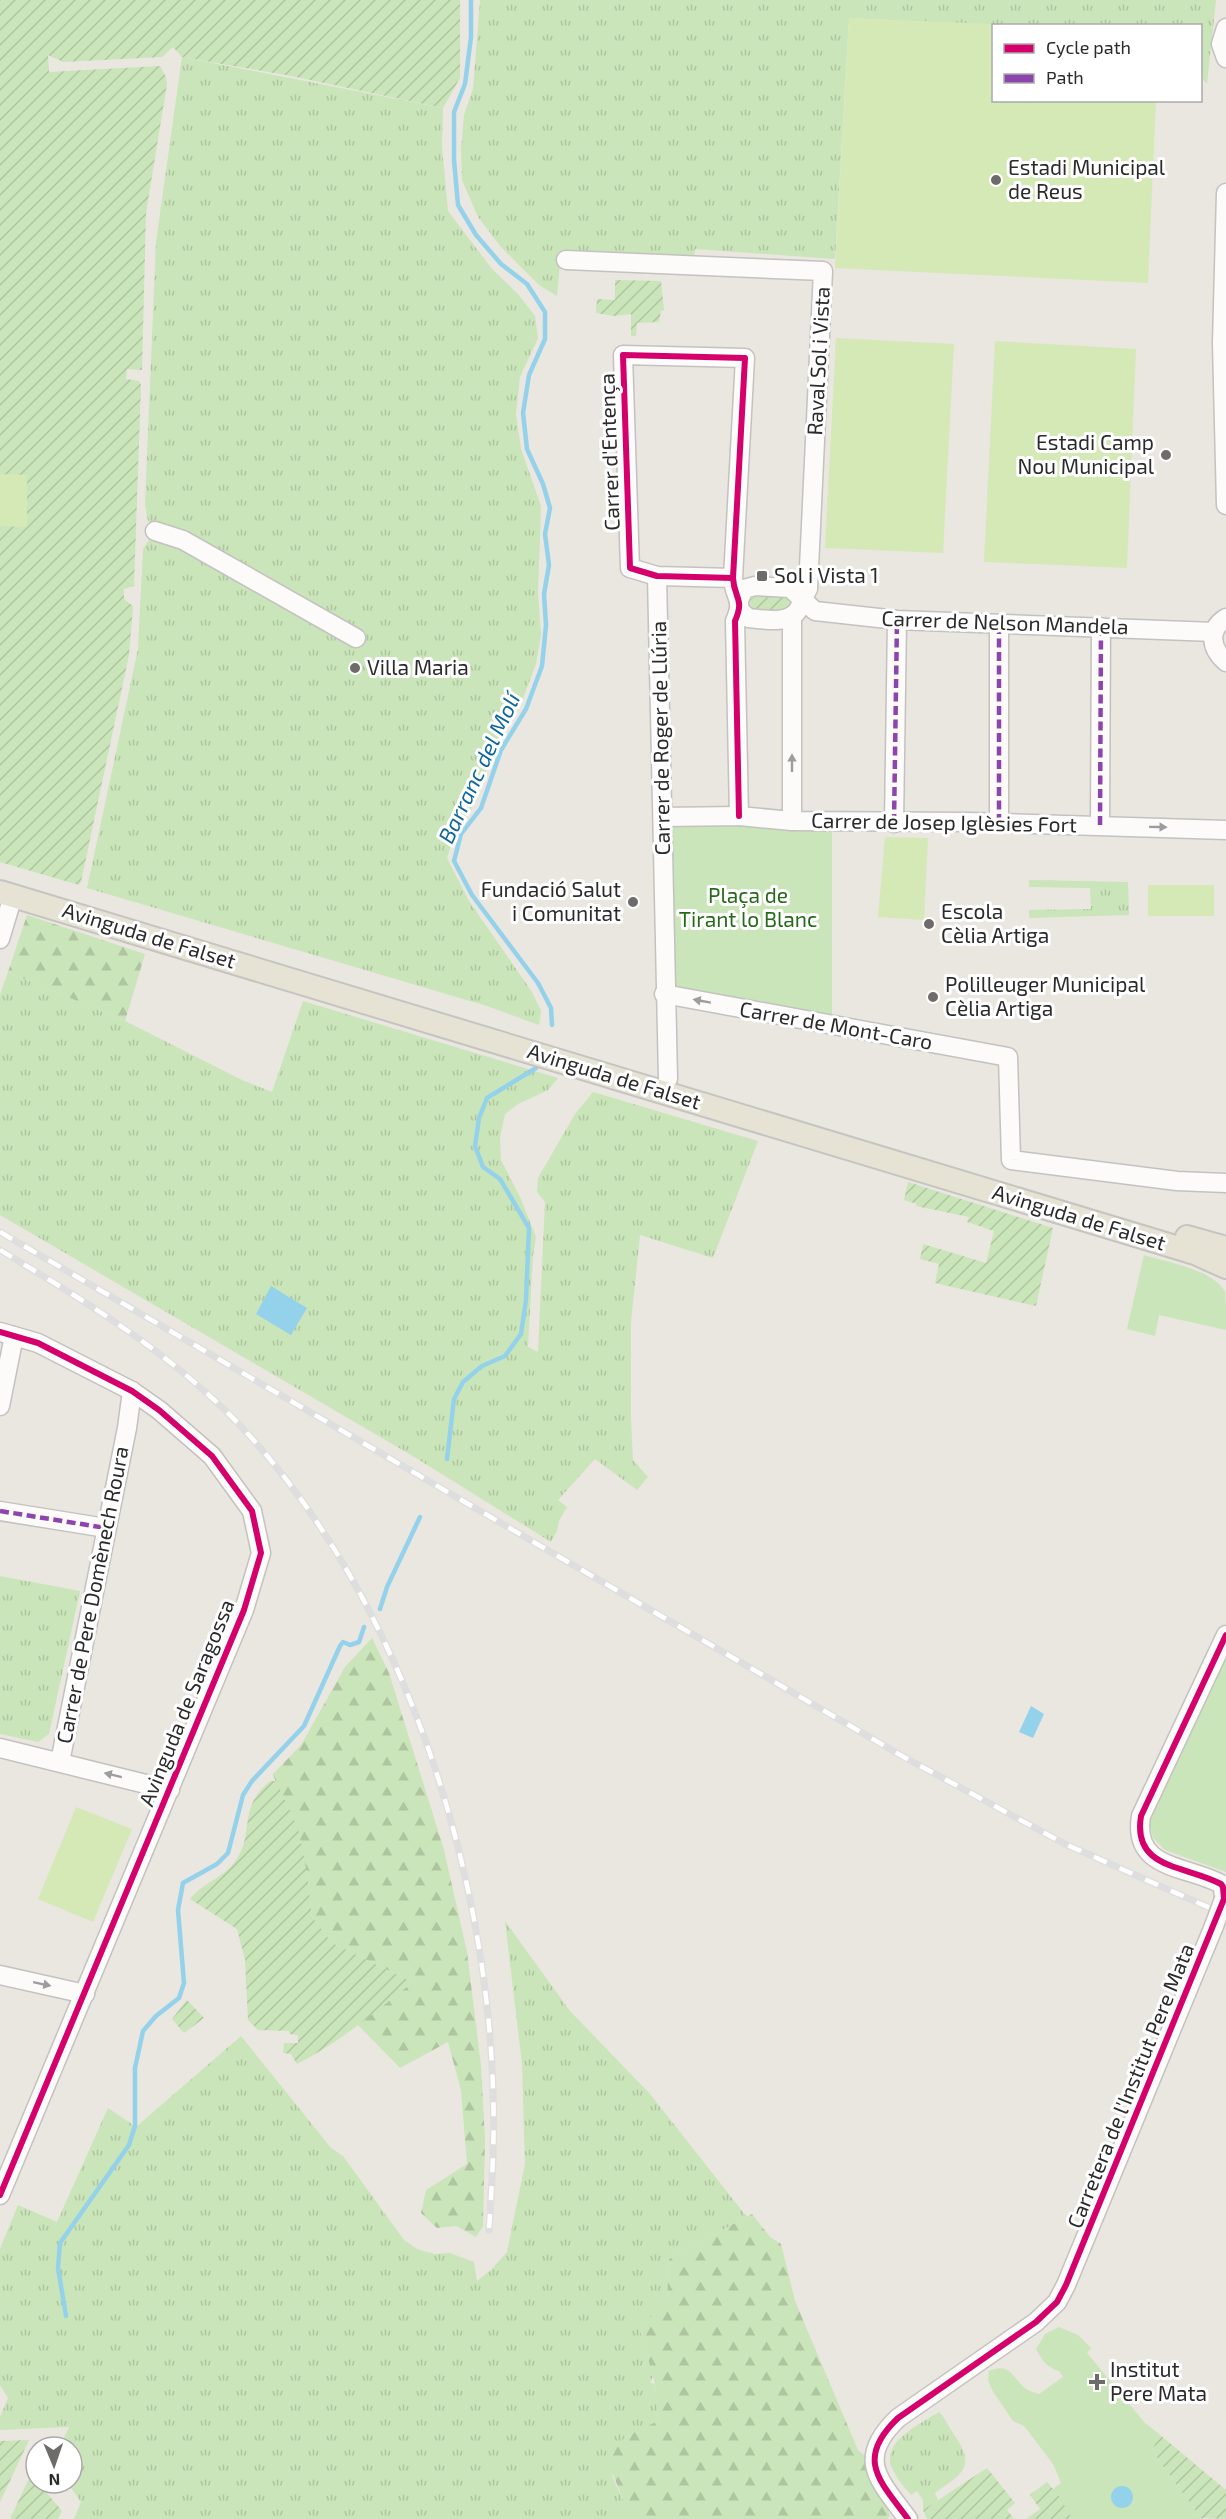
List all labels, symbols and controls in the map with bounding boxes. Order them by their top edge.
legend [992,24,1202,102]
text: Cycle path [1046,36,1131,58]
text: Path [1046,66,1084,88]
place label: Estadi Municipal de Reus [1008,154,1166,203]
marker: Estadi Municipal de Reus [989,173,1003,187]
street label: Raval Sol i Vista [801,286,834,436]
street label: Carrer d'Entença [593,373,626,531]
place label: Estadi Camp Nou Municipal [1017,429,1155,478]
marker: Estadi Camp Nou Municipal [1159,448,1173,462]
place label: Sol i Vista 1 [774,562,879,587]
marker: Sol i Vista 1 [755,569,769,583]
street label: Carrer de Nelson Mandela [881,605,1129,638]
street label: Carrer de Roger de Llúria [645,621,674,855]
place label: Villa Maria [367,654,469,679]
marker: Villa Maria [348,661,362,675]
water label: Barranc del Molí [432,686,525,847]
one-way arrow [787,753,797,772]
street label: Carrer de Josep Iglèsies Fort [811,807,1077,836]
one-way arrow [1149,822,1168,832]
place label: Fundació Salut i Comunitat [481,876,621,925]
park label: Plaça de Tirant lo Blanc [679,882,817,931]
marker: Fundació Salut i Comunitat [626,895,640,909]
street label: Avinguda de Falset [60,896,239,973]
place label: Escola Cèlia Artiga [941,898,1049,947]
marker: Escola Cèlia Artiga [922,917,936,931]
place label: Polilleuger Municipal Cèlia Artiga [945,971,1146,1020]
marker: Polilleuger Municipal Cèlia Artiga [926,990,940,1004]
street label: Carrer de Mont-Caro [738,995,935,1054]
one-way arrow [693,996,712,1005]
street label: Avinguda de Falset [525,1037,704,1114]
street label: Avinguda de Falset [990,1178,1169,1255]
street label: Carrer de Pere Domènech Roura [50,1444,133,1746]
street label: Avinguda de Saragossa [133,1595,239,1809]
one-way arrow [104,1770,123,1780]
street label: Carretera de l'Institut Pere Mata [1061,1939,1198,2231]
one-way arrow [33,1980,52,1989]
place label: Institut Pere Mata [1110,2356,1207,2405]
marker: Institut Pere Mata [1088,2373,1106,2391]
north arrow [24,2435,84,2495]
text: N [48,2471,61,2490]

